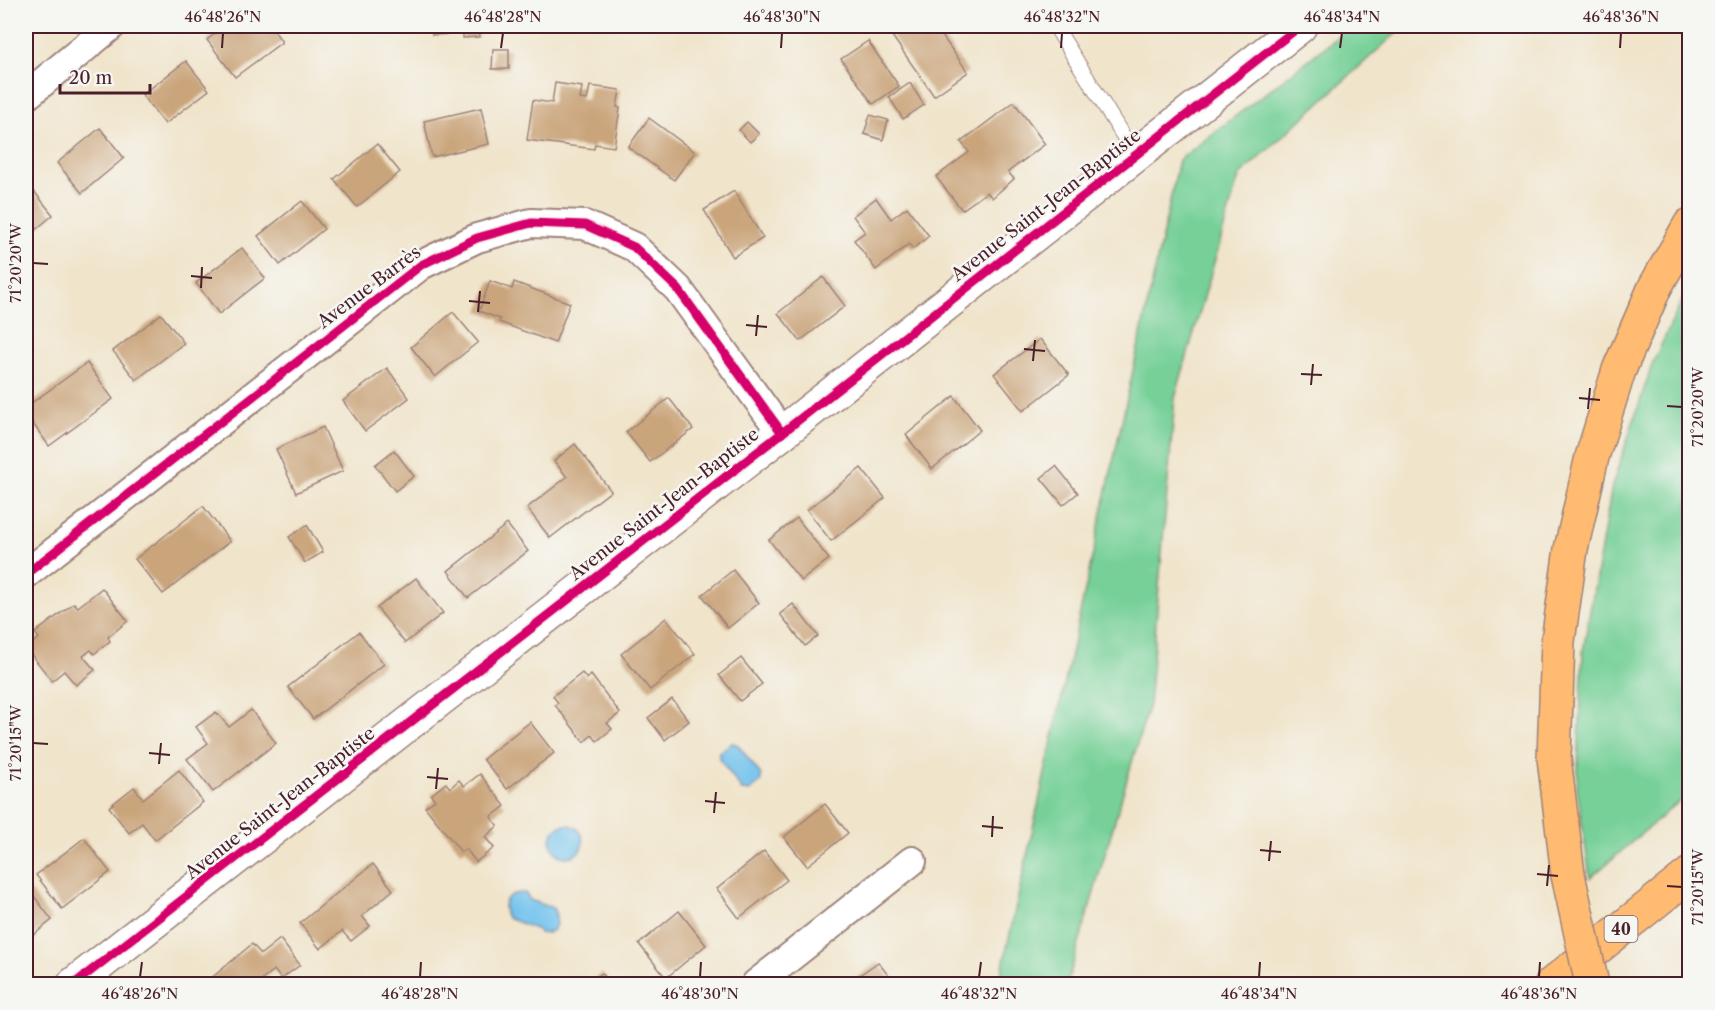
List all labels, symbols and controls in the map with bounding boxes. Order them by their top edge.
text: 46°48'26"N [185,7,261,26]
text: 46°48'28"N [464,7,542,26]
text: 46°48'30"N [743,7,821,26]
text: 46°48'32"N [1024,7,1100,26]
text: 46°48'34"N [1304,7,1380,26]
text: 46°48'36"N [1583,7,1659,26]
scale bar [60,57,150,95]
text: 20 m [69,67,113,89]
street label: Avenue Saint-Jean-Baptiste [946,124,1145,286]
text: 71°20'20"W [6,222,25,303]
street label: Avenue Barrès [312,241,425,334]
text: 71°20'20"W [1688,366,1707,447]
street label: Avenue Saint-Jean-Baptiste [564,423,763,585]
text: 71°20'15"W [6,704,25,781]
street label: Avenue Saint-Jean-Baptiste [180,722,379,884]
text: 71°20'15"W [1688,848,1707,925]
road number: 40 [1604,916,1638,942]
text: 46°48'26"N [102,984,178,1003]
text: 46°48'28"N [381,984,459,1003]
text: 46°48'30"N [661,984,739,1003]
text: 46°48'32"N [941,984,1017,1003]
text: 46°48'34"N [1221,984,1297,1003]
text: 46°48'36"N [1501,984,1577,1003]

